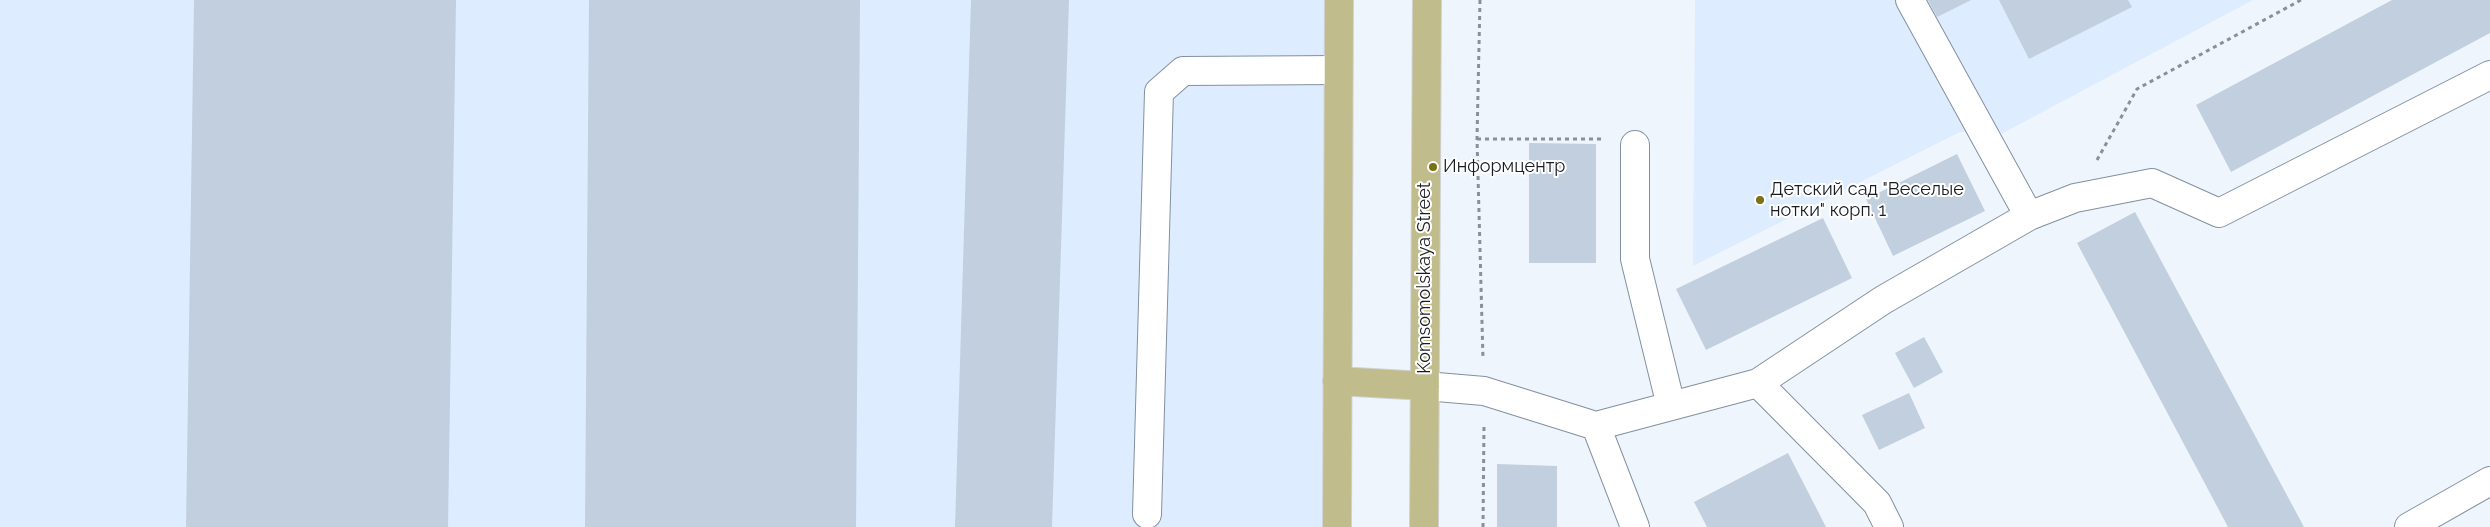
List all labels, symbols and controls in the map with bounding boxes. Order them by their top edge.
place label: Информцентр [1443,156,1565,178]
marker: Информцентр [1427,161,1439,173]
place label: Детский сад "Веселые нотки" корп. 1 [1770,179,1964,222]
street label: Komsomolskaya Street [1414,182,1436,374]
marker: Детский сад "Веселые нотки" корп. 1 [1754,194,1766,206]

